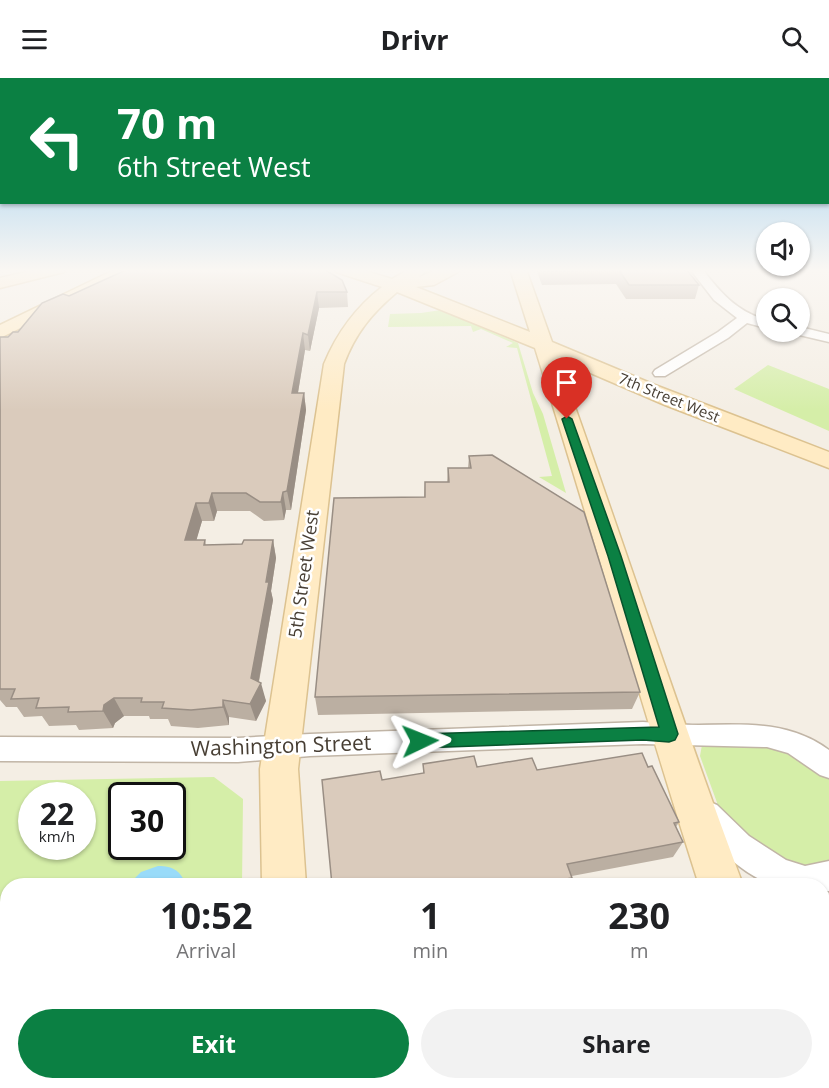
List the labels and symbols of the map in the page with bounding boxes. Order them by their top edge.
pin [541,357,592,419]
street label: 7th Street West [616,368,723,426]
street label: 5th Street West [282,508,324,639]
position arrow [388,709,452,773]
street label: Washington Street [190,728,372,762]
speed limit sign: 30 [108,782,186,860]

